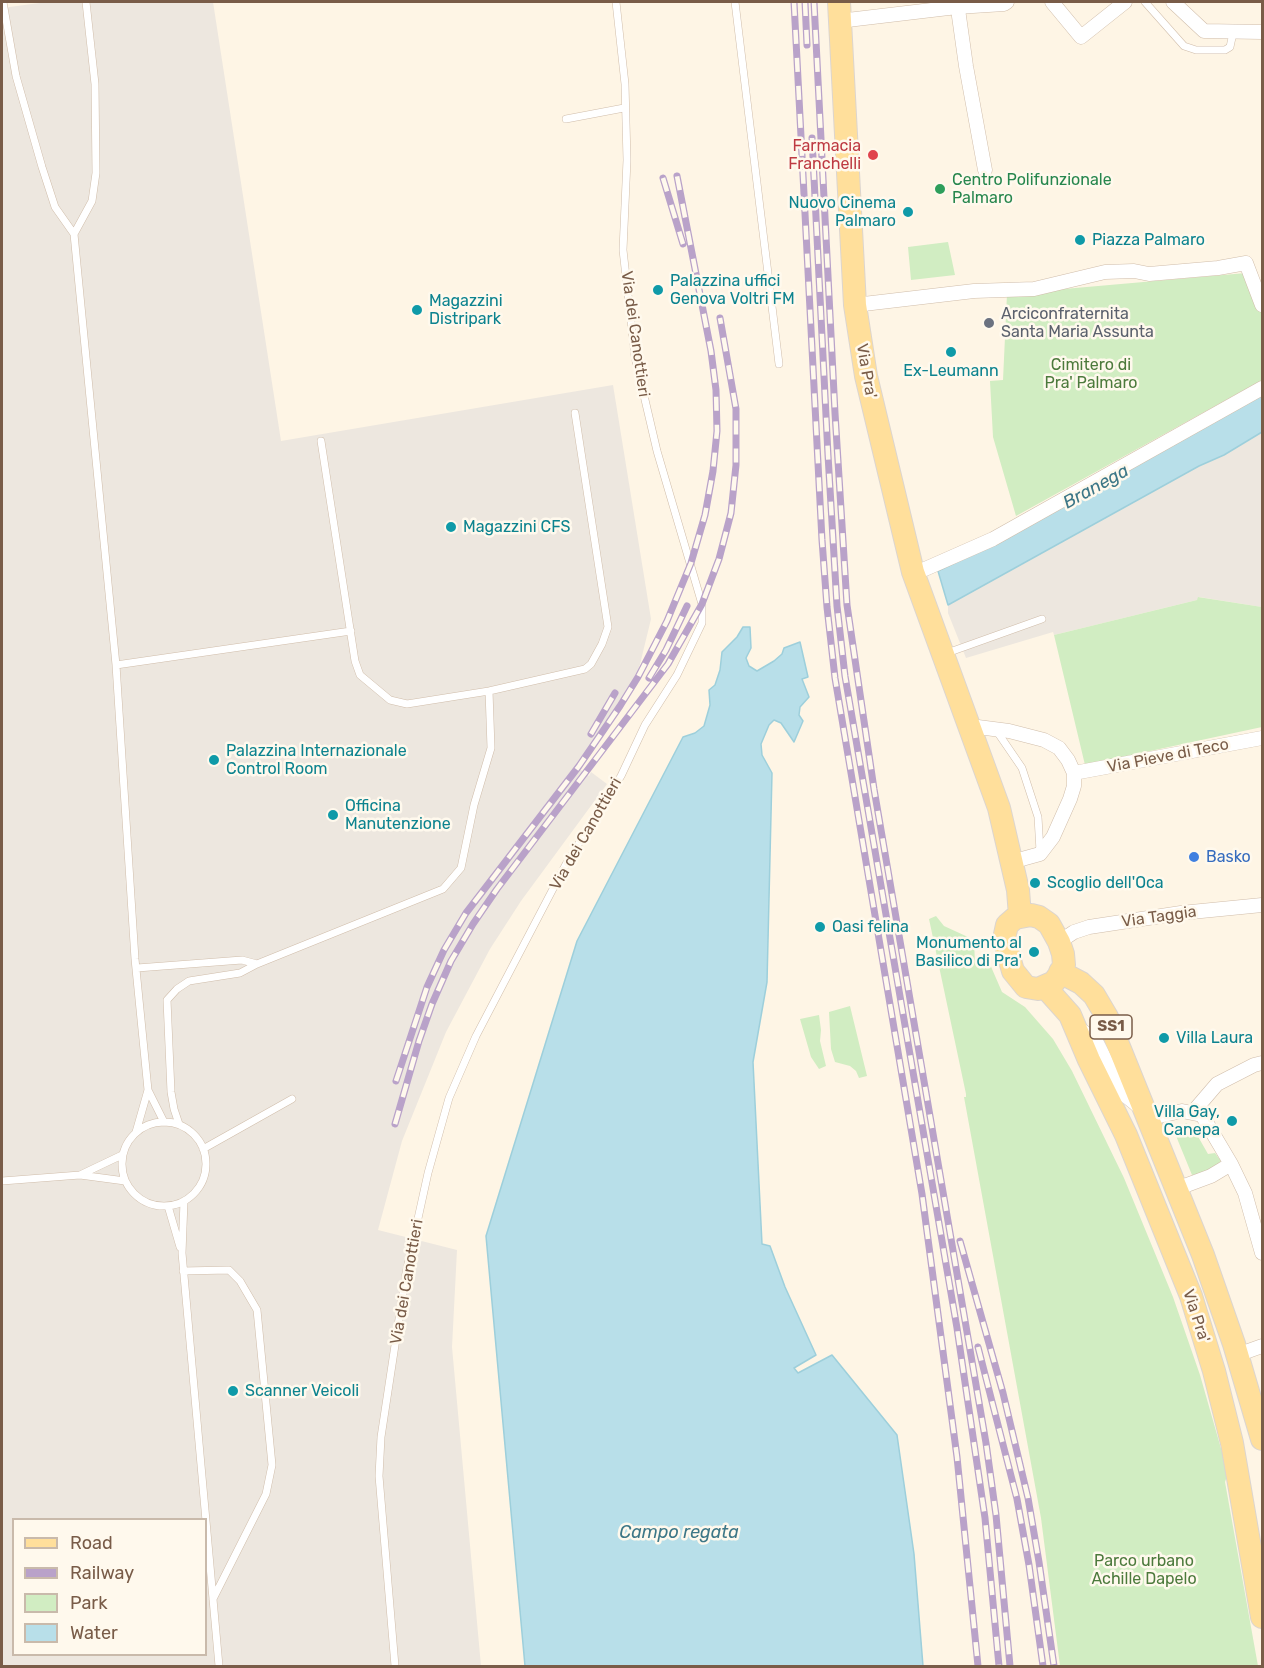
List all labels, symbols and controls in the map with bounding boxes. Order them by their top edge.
place label: Farmacia Franchelli [788,136,861,174]
marker: Farmacia Franchelli [866,148,880,162]
place label: Centro Polifunzionale Palmaro [952,170,1112,208]
marker: Centro Polifunzionale Palmaro [933,182,947,196]
place label: Nuovo Cinema Palmaro [788,193,896,231]
marker: Nuovo Cinema Palmaro [901,205,915,219]
place label: Piazza Palmaro [1092,230,1205,250]
marker: Piazza Palmaro [1073,233,1087,247]
street label: Via dei Canottieri [617,270,653,398]
place label: Palazzina uffici Genova Voltri FM [670,271,795,309]
marker: Palazzina uffici Genova Voltri FM [651,283,665,297]
place label: Magazzini Distripark [429,291,503,329]
marker: Magazzini Distripark [410,303,424,317]
place label: Arciconfraternita Santa Maria Assunta [1001,304,1154,342]
marker: Arciconfraternita Santa Maria Assunta [982,316,996,330]
street label: Via Pra' [852,342,880,400]
marker: Ex-Leumann [944,345,958,359]
park label: Cimitero di Pra' Palmaro [1044,355,1138,393]
place label: Ex-Leumann [903,361,999,381]
water label: Branega [1059,460,1133,514]
place label: Magazzini CFS [463,517,570,537]
marker: Magazzini CFS [444,520,458,534]
street label: Via Pieve di Teco [1106,735,1230,777]
place label: Palazzina Internazionale Control Room [226,741,407,779]
marker: Palazzina Internazionale Control Room [207,753,221,767]
street label: Via dei Canottieri [546,774,626,894]
place label: Officina Manutenzione [345,796,451,834]
marker: Officina Manutenzione [326,808,340,822]
place label: Basko [1206,847,1251,867]
marker: Basko [1187,850,1201,864]
place label: Scoglio dell'Oca [1047,873,1164,893]
marker: Scoglio dell'Oca [1028,876,1042,890]
street label: Via Taggia [1120,902,1198,932]
place label: Oasi felina [832,917,909,937]
marker: Oasi felina [813,920,827,934]
place label: Monumento al Basilico di Pra' [915,933,1022,971]
marker: Monumento al Basilico di Pra' [1027,945,1041,959]
road number: SS1 [1090,1015,1132,1039]
place label: Villa Laura [1176,1028,1253,1048]
marker: Villa Laura [1157,1031,1171,1045]
place label: Villa Gay, Canepa [1154,1102,1220,1140]
marker: Villa Gay, Canepa [1225,1114,1239,1128]
street label: Via dei Canottieri [387,1218,427,1346]
street label: Via Pra' [1178,1287,1214,1345]
place label: Scanner Veicoli [245,1381,359,1401]
marker: Scanner Veicoli [226,1384,240,1398]
legend [12,1518,207,1656]
water label: Campo regata [619,1522,739,1544]
text: Road [70,1532,113,1554]
park label: Parco urbano Achille Dapelo [1091,1551,1197,1589]
text: Railway [70,1562,134,1584]
text: Park [70,1592,107,1614]
text: Water [70,1622,118,1644]

